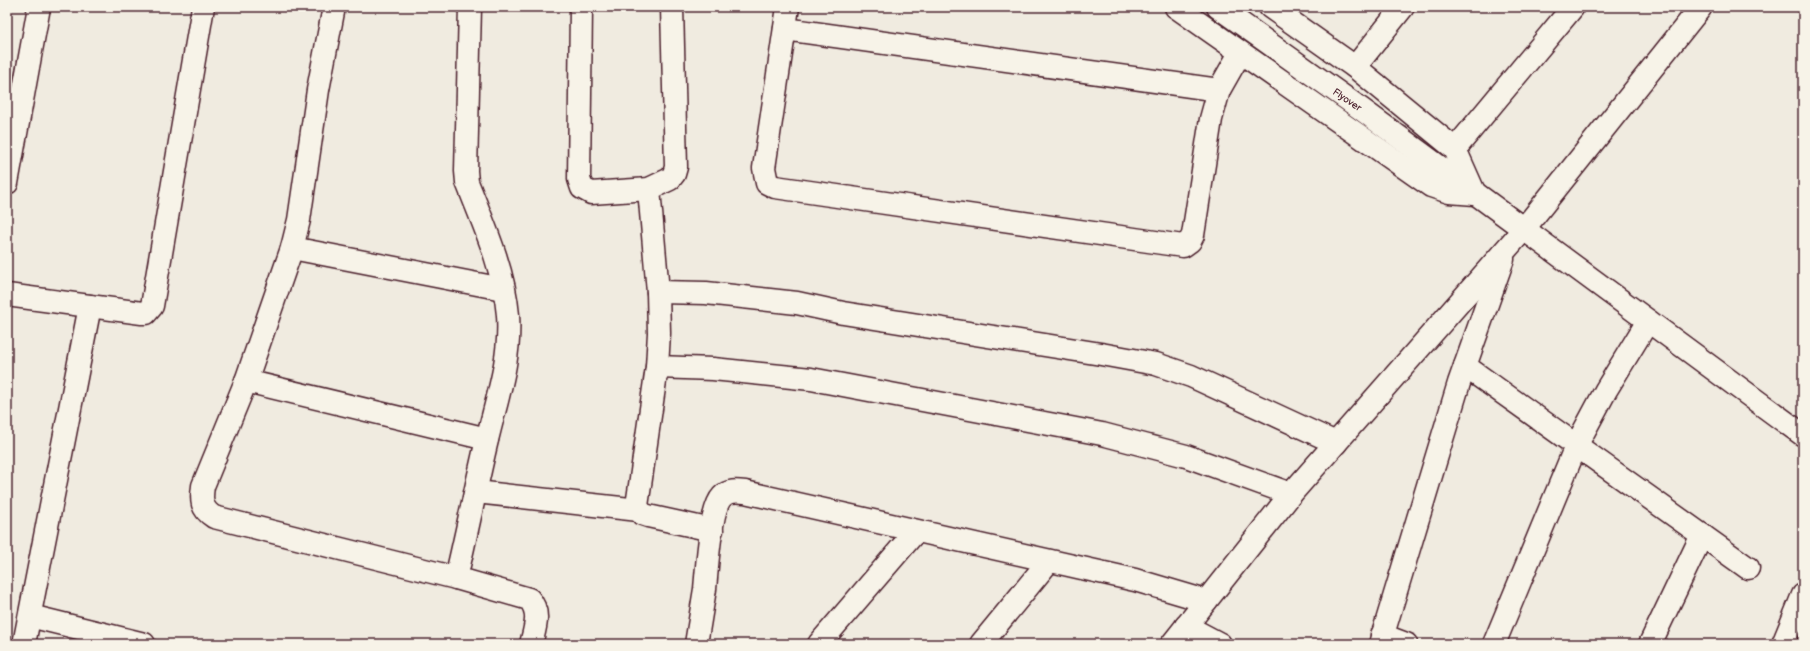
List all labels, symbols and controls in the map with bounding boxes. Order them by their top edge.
street label: Flyover [1330,86,1364,114]

